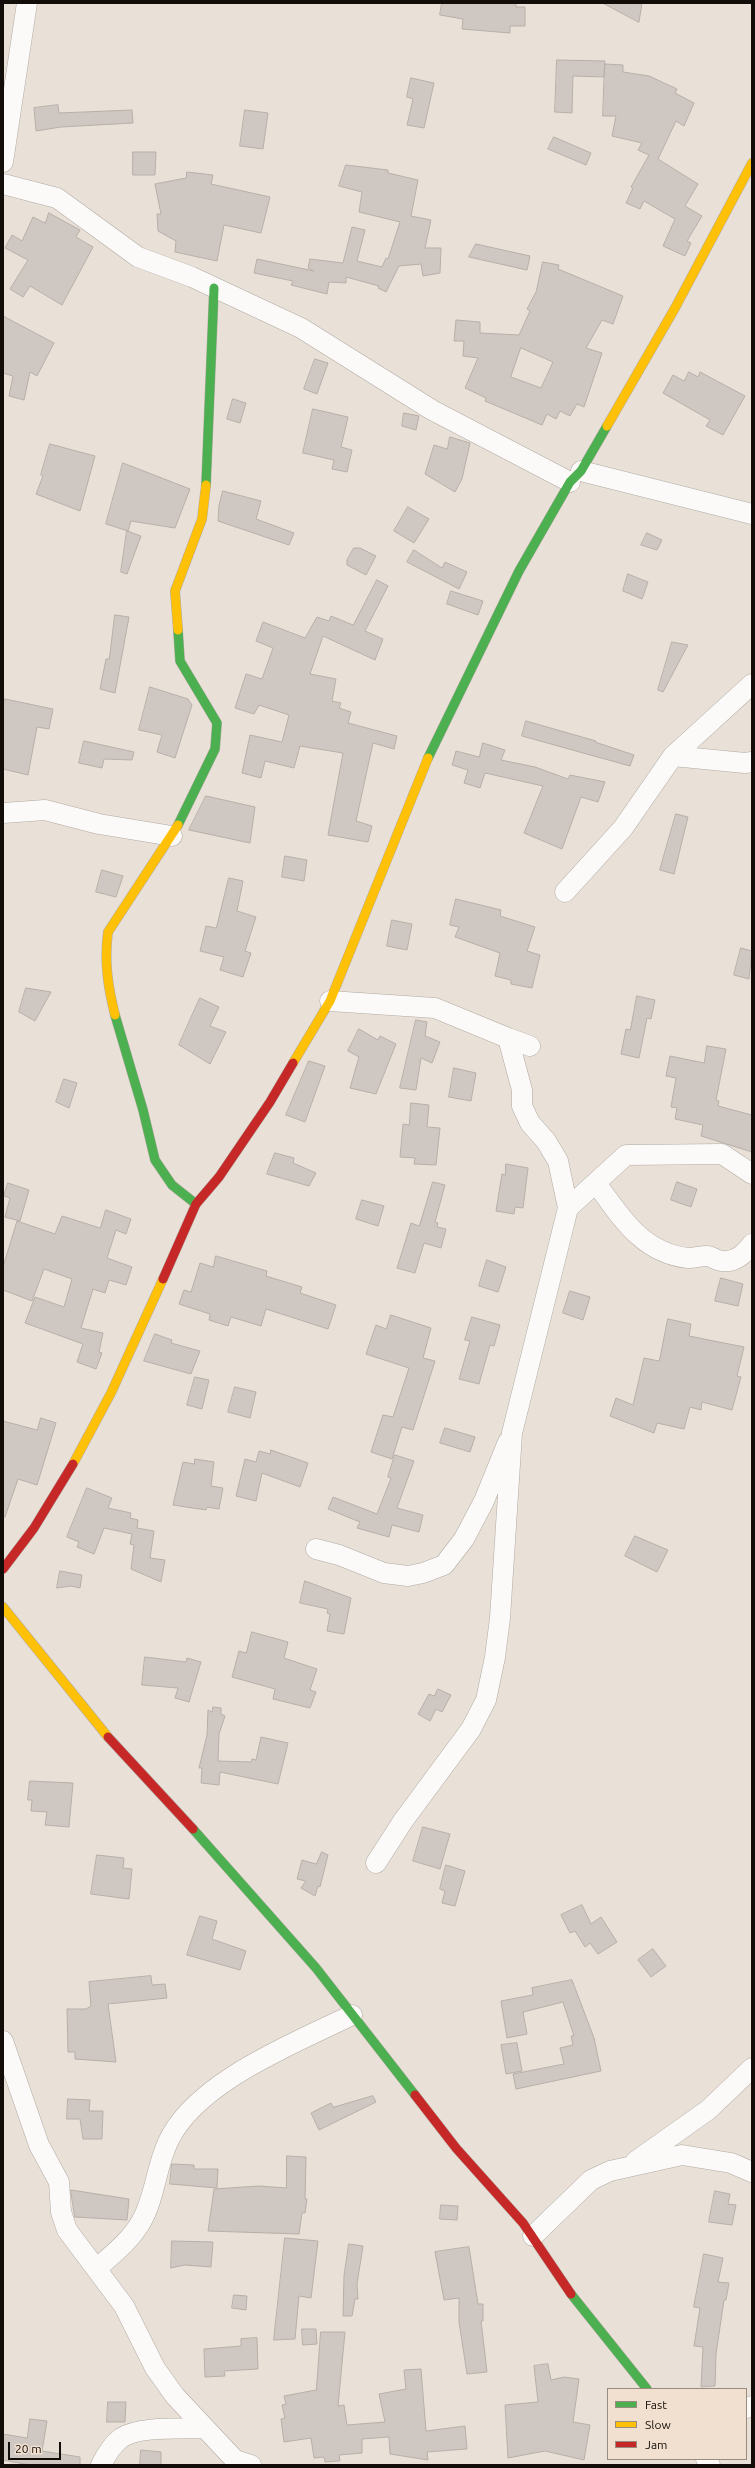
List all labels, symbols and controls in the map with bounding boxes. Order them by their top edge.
legend [607,2388,747,2460]
text: Fast [645,2398,667,2411]
text: Slow [645,2418,671,2431]
scale bar [10,2434,63,2460]
text: Jam [645,2438,667,2451]
text: 20 m [15,2442,42,2455]

